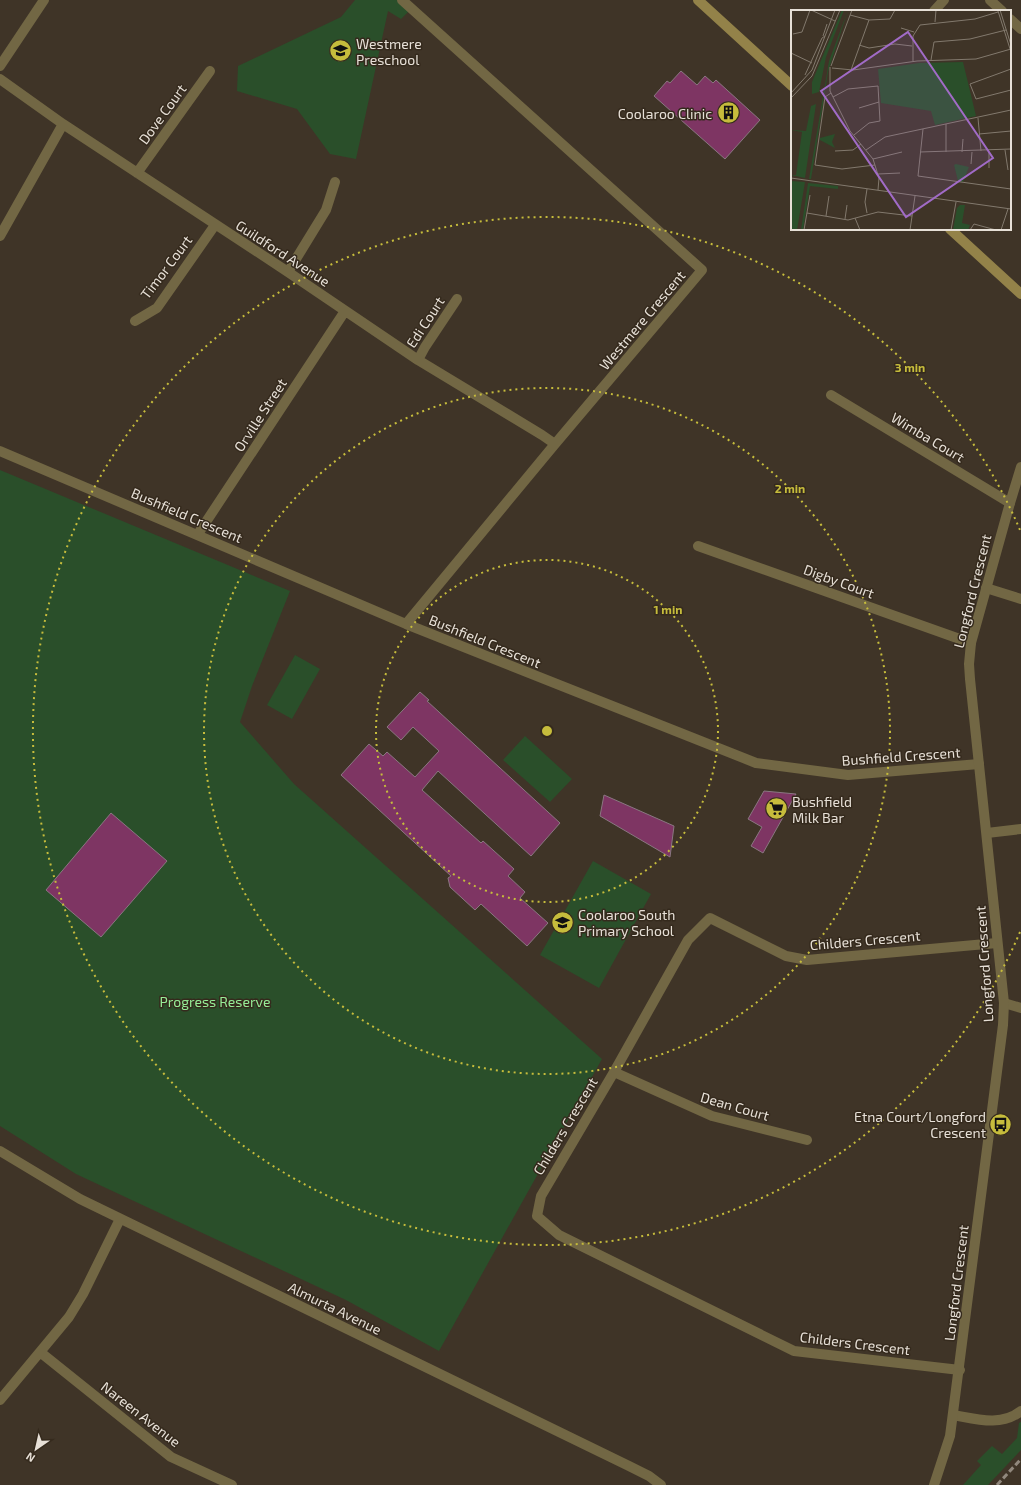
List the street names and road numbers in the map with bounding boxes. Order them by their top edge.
street label: Dove Court [135,81,189,147]
street label: Guildford Avenue [233,216,333,290]
street label: Timor Court [137,232,195,302]
street label: Westmere Crescent [595,267,689,373]
street label: Edi Court [402,293,448,351]
street label: Orville Street [230,375,290,455]
street label: Wimba Court [888,408,968,466]
street label: Bushfield Crescent [129,484,245,546]
street label: Longford Crescent [950,532,994,650]
street label: Digby Court [802,560,876,602]
street label: Bushfield Crescent [427,611,543,671]
street label: Bushfield Crescent [841,743,961,769]
street label: Longford Crescent [971,905,997,1023]
street label: Childers Crescent [809,927,921,953]
street label: Childers Crescent [529,1074,601,1178]
street label: Dean Court [699,1088,771,1124]
street label: Longford Crescent [940,1224,972,1342]
street label: Almurta Avenue [286,1278,384,1338]
street label: Childers Crescent [799,1328,911,1358]
street label: Nareen Avenue [98,1378,184,1450]

